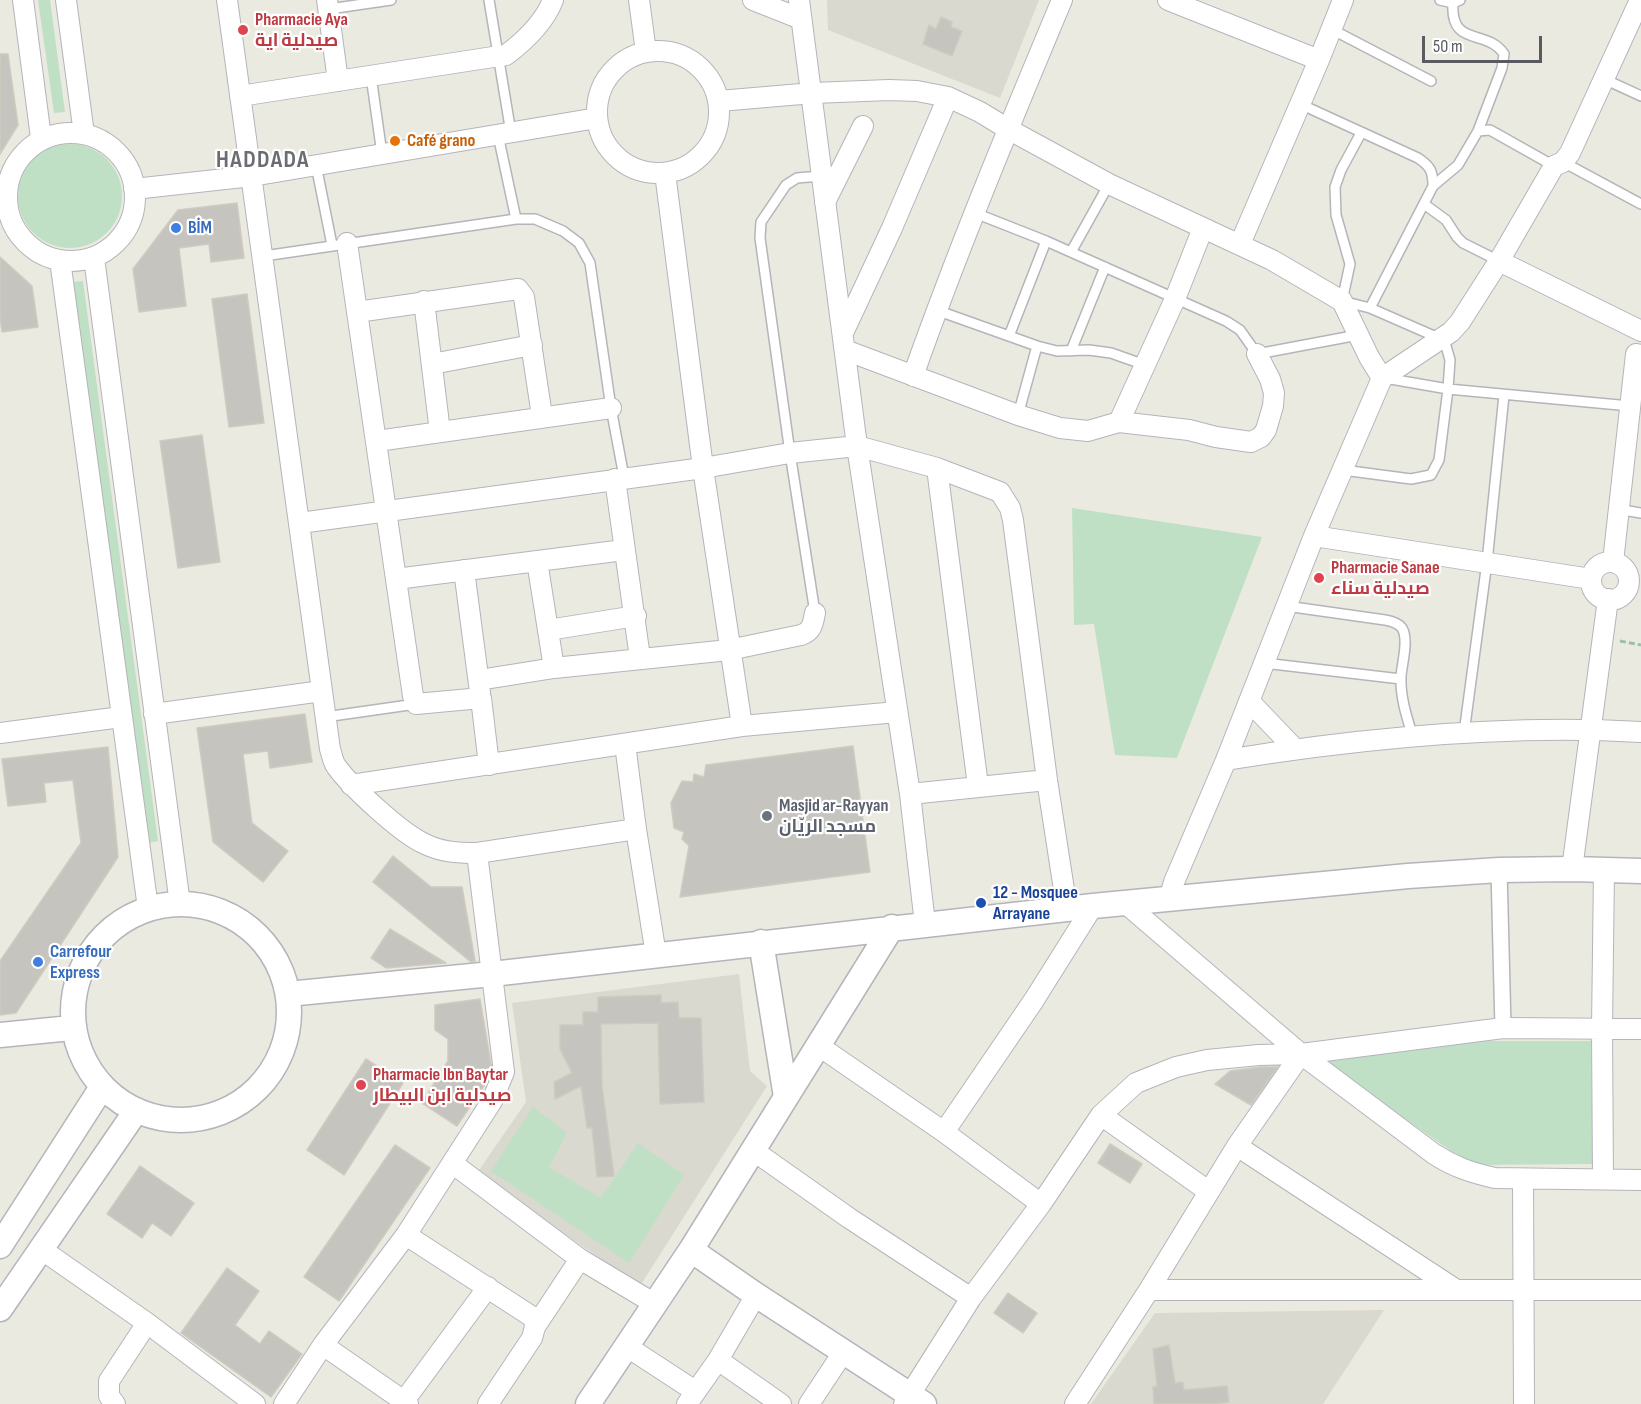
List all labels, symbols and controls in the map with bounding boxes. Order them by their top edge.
place label: Pharmacie Aya صيدلية اية [255,9,348,52]
marker: Pharmacie Aya صيدلية اية [236,23,250,37]
scale bar [1425,24,1545,62]
text: 50 m [1433,36,1463,57]
place label: Café grano [407,130,475,152]
marker: Café grano [388,134,402,148]
district label: HADDADA [216,147,310,175]
place label: BİM [188,217,212,239]
marker: BİM [169,221,183,235]
place label: Pharmacie Sanae صيدلية سناء [1331,557,1440,600]
marker: Pharmacie Sanae صيدلية سناء [1312,571,1326,585]
place label: Masjid ar-Rayyan مسجد الريّان [779,795,888,838]
marker: Masjid ar-Rayyan مسجد الريّان [760,809,774,823]
place label: 12 - Mosquee Arrayane [993,882,1078,924]
marker: 12 - Mosquee Arrayane [974,896,988,910]
place label: Carrefour Express [50,941,112,984]
marker: Carrefour Express [31,955,45,969]
place label: Pharmacie Ibn Baytar صيدلية ابن البيطار [373,1064,511,1106]
marker: Pharmacie Ibn Baytar صيدلية ابن البيطار [354,1078,368,1092]

